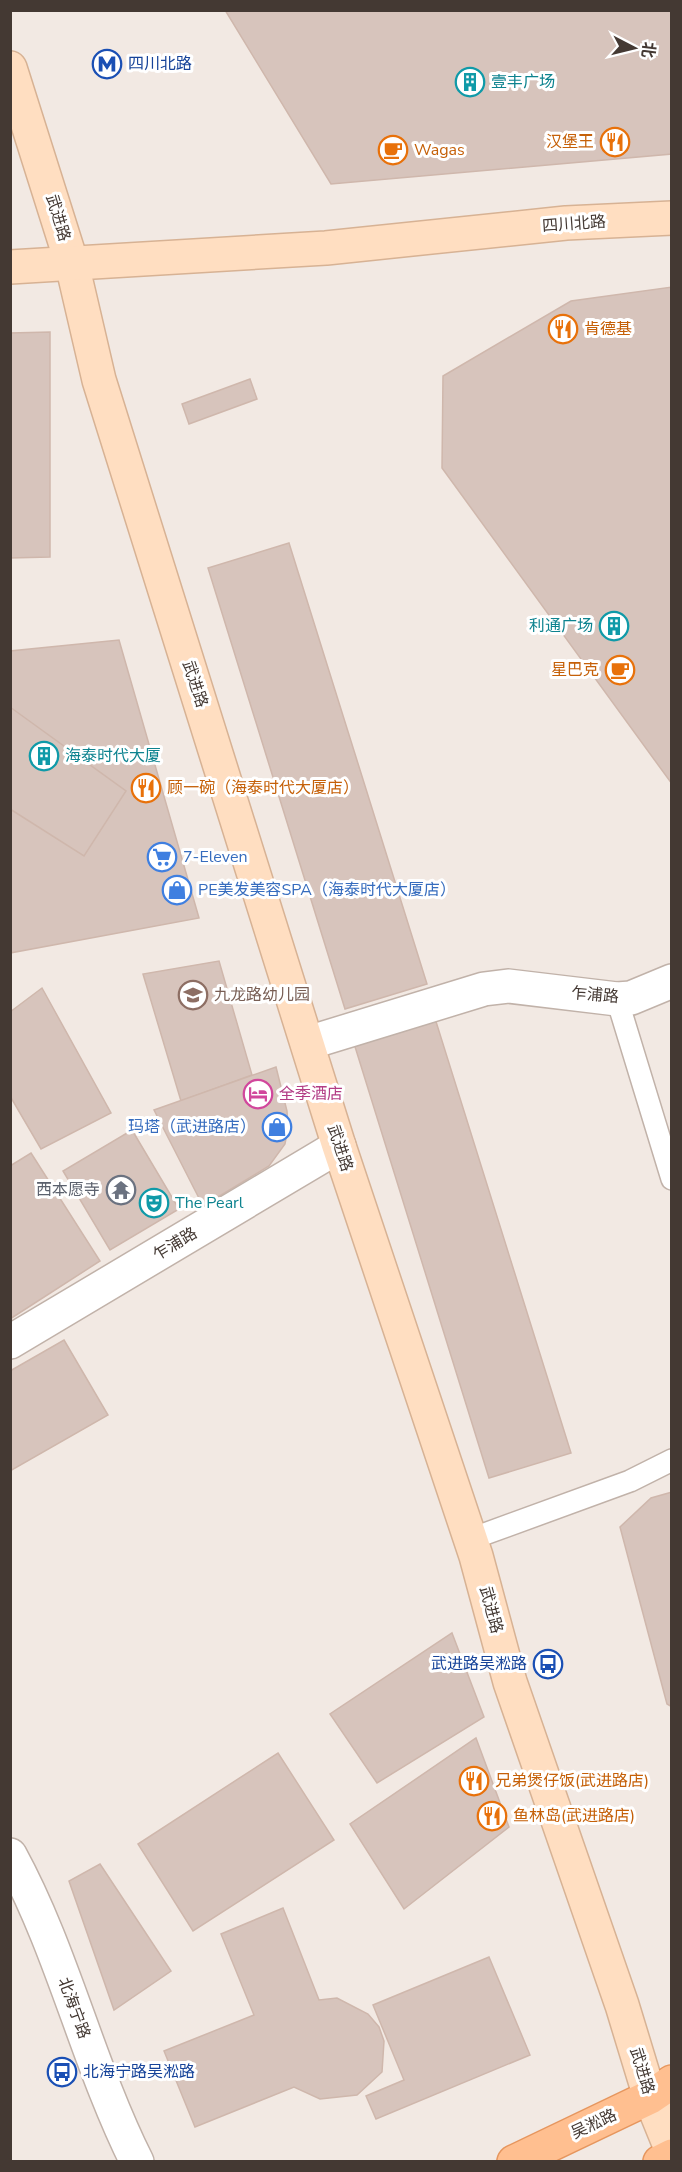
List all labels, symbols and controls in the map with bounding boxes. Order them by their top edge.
north arrow [604,18,664,78]
text: 北 [636,40,660,59]
metro station icon: 四川北路 [91,48,123,80]
place label: 四川北路 [128,53,192,75]
building icon: 壹丰广场 [454,66,486,98]
place label: 壹丰广场 [491,71,555,93]
restaurant icon: 汉堡王 [599,126,631,158]
place label: 汉堡王 [546,131,594,153]
cafe icon: Wagas [377,134,409,166]
place label: Wagas [414,139,465,161]
street label: 武进路 [40,192,76,244]
street label: 四川北路 [541,211,607,237]
restaurant icon: 肯德基 [547,313,579,345]
place label: 肯德基 [584,318,632,340]
building icon: 利通广场 [598,610,630,642]
place label: 利通广场 [529,615,593,637]
cafe icon: 星巴克 [604,654,636,686]
street label: 武进路 [177,658,213,710]
place label: 星巴克 [551,659,599,681]
building icon: 海泰时代大厦 [28,740,60,772]
place label: 海泰时代大厦 [65,745,161,767]
restaurant icon: 顾一碗（海泰时代大厦店） [130,772,162,804]
place label: 顾一碗（海泰时代大厦店） [167,777,359,799]
supermarket icon: 7-Eleven [146,841,178,873]
place label: 7-Eleven [183,846,248,868]
shop icon: PE美发美容SPA（海泰时代大厦店） [161,874,193,906]
place label: PE美发美容SPA（海泰时代大厦店） [198,879,456,901]
school or university icon: 九龙路幼儿园 [177,979,209,1011]
street label: 乍浦路 [570,982,620,1008]
place label: 九龙路幼儿园 [214,984,310,1006]
hotel icon: 全季酒店 [242,1078,274,1110]
place label: 全季酒店 [279,1083,343,1105]
shop icon: 玛塔（武进路店） [261,1111,293,1143]
place label: 玛塔（武进路店） [128,1116,256,1138]
street label: 武进路 [322,1122,358,1174]
temple icon: 西本愿寺 [105,1174,137,1206]
place label: 西本愿寺 [36,1179,100,1201]
theatre icon: The Pearl [138,1187,170,1219]
place label: The Pearl [175,1192,244,1214]
street label: 乍浦路 [149,1222,201,1266]
street label: 武进路 [474,1584,508,1636]
bus stop icon: 武进路吴淞路 [532,1648,564,1680]
place label: 武进路吴淞路 [431,1653,527,1675]
restaurant icon: 兄弟煲仔饭(武进路店) [458,1765,490,1797]
place label: 兄弟煲仔饭(武进路店) [495,1770,649,1792]
restaurant icon: 鱼林岛(武进路店) [476,1800,508,1832]
place label: 鱼林岛(武进路店) [513,1805,635,1827]
street label: 北海宁路 [53,1974,95,2042]
street label: 武进路 [624,2045,660,2097]
bus stop icon: 北海宁路吴淞路 [46,2056,78,2088]
place label: 北海宁路吴淞路 [83,2061,195,2083]
street label: 吴淞路 [568,2104,620,2144]

